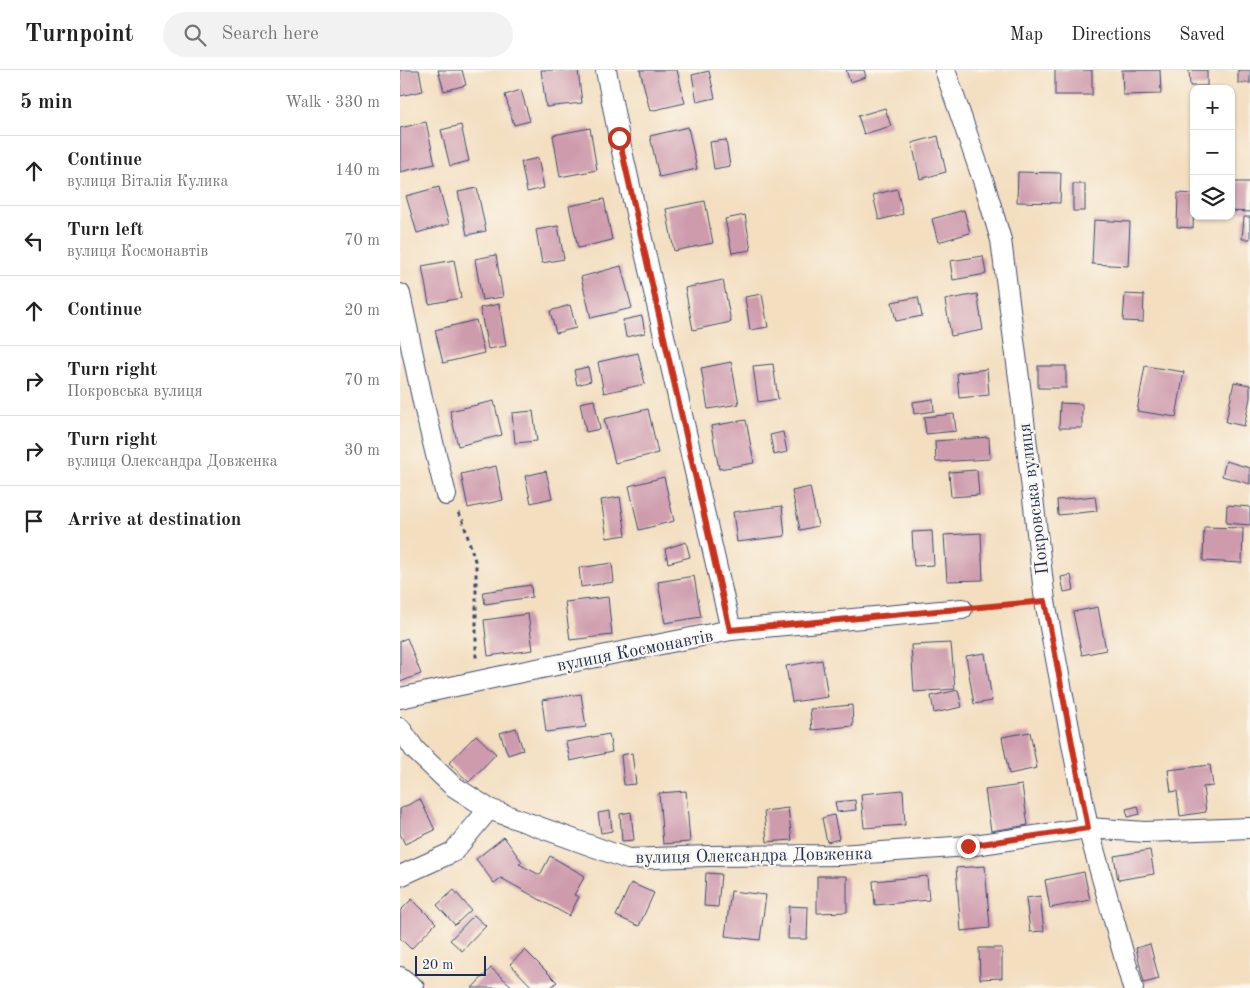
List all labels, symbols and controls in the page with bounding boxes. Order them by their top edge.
search box [163,12,513,57]
icon: search [181,21,209,49]
text: Turnpoint [25,23,133,47]
text: Search here [221,25,319,44]
text: Map [1010,26,1043,44]
text: Directions [1071,26,1151,44]
text: Saved [1179,26,1225,44]
map controls [1190,85,1235,220]
button: + [1190,85,1235,130]
text: 5 min [20,92,73,113]
text: Walk · 330 m [285,95,380,111]
route start [608,127,631,150]
button: − [1190,130,1235,175]
text: Continue [67,151,142,170]
icon: ahead [20,157,48,185]
text: 140 m [335,163,380,179]
text: вулиця Віталія Кулика [67,174,228,190]
button: layers [1190,175,1235,220]
text: Turn left [67,221,144,240]
icon: left [20,227,48,255]
text: 70 m [344,233,380,249]
text: вулиця Космонавтів [67,244,208,260]
icon: ahead [20,297,48,325]
text: Continue [67,301,142,320]
text: 20 m [344,303,380,319]
text: Turn right [67,361,157,380]
icon: right [20,367,48,395]
text: 70 m [344,373,380,389]
text: Покровська вулиця [67,384,203,400]
street label: Покровська вулиця [1016,422,1052,576]
text: Turn right [67,431,157,450]
icon: right [20,437,48,465]
text: 30 m [344,443,380,459]
text: вулиця Олександра Довженка [67,454,278,470]
icon: arrive [20,507,48,535]
text: Arrive at destination [67,511,241,530]
street label: вулиця Космонавтів [556,627,715,675]
route end [957,835,980,858]
street label: вулиця Олександра Довженка [635,845,873,867]
scale bar [415,953,486,976]
text: 20 m [422,958,453,972]

